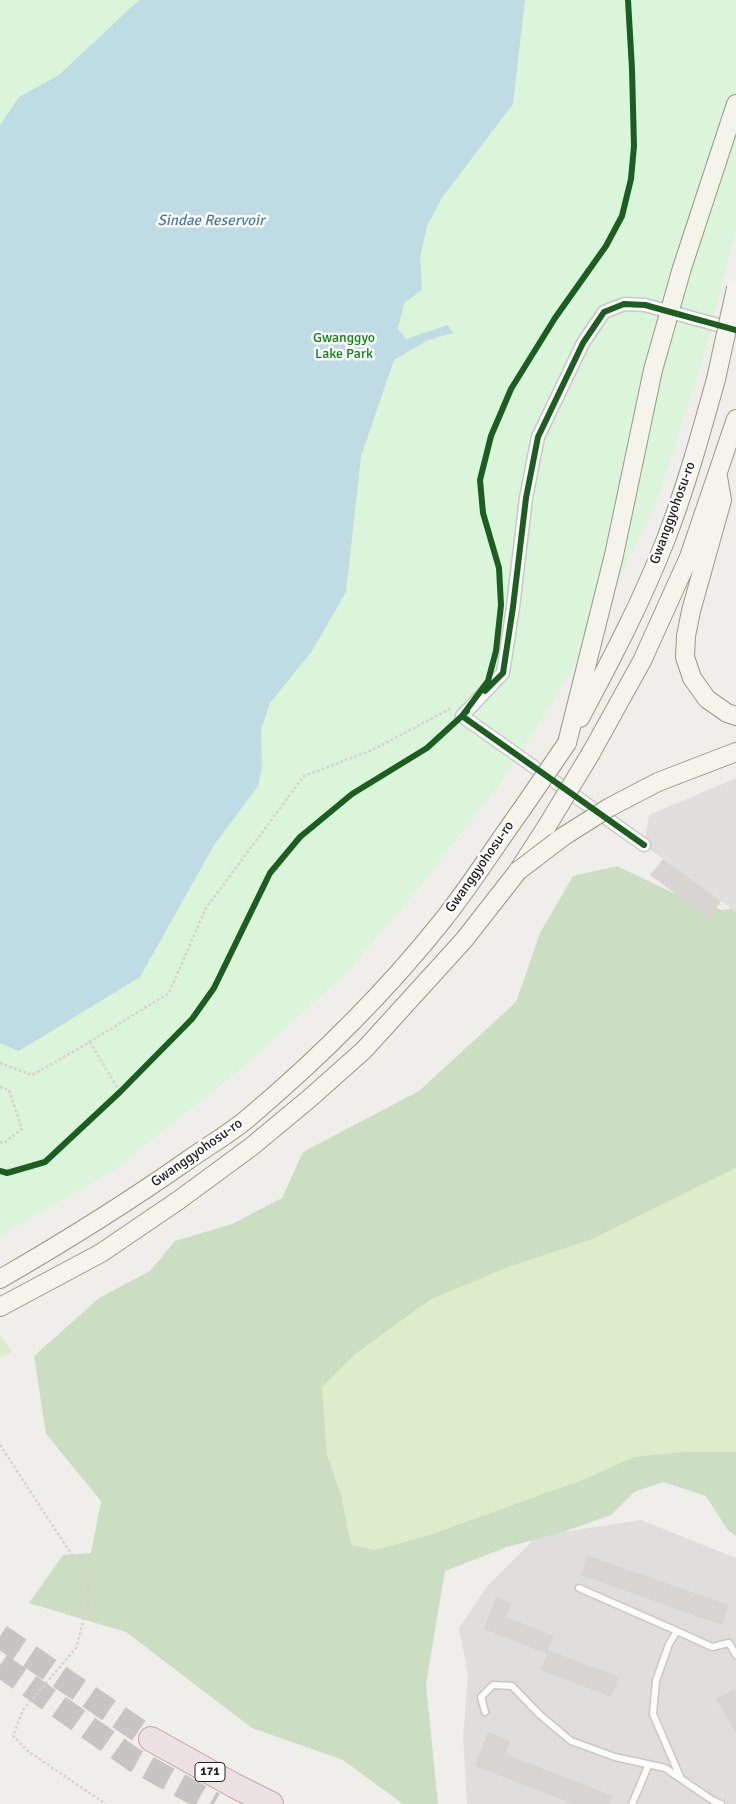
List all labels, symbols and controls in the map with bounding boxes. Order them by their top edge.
water label: Sindae Reservoir [157,212,265,230]
park label: Gwanggyo Lake Park [313,330,375,362]
street label: Gwanggyohosu-ro [647,459,699,567]
street label: Gwanggyohosu-ro [442,818,518,916]
street label: Gwanggyohosu-ro [148,1115,246,1191]
road number: 171 [195,1762,225,1781]

